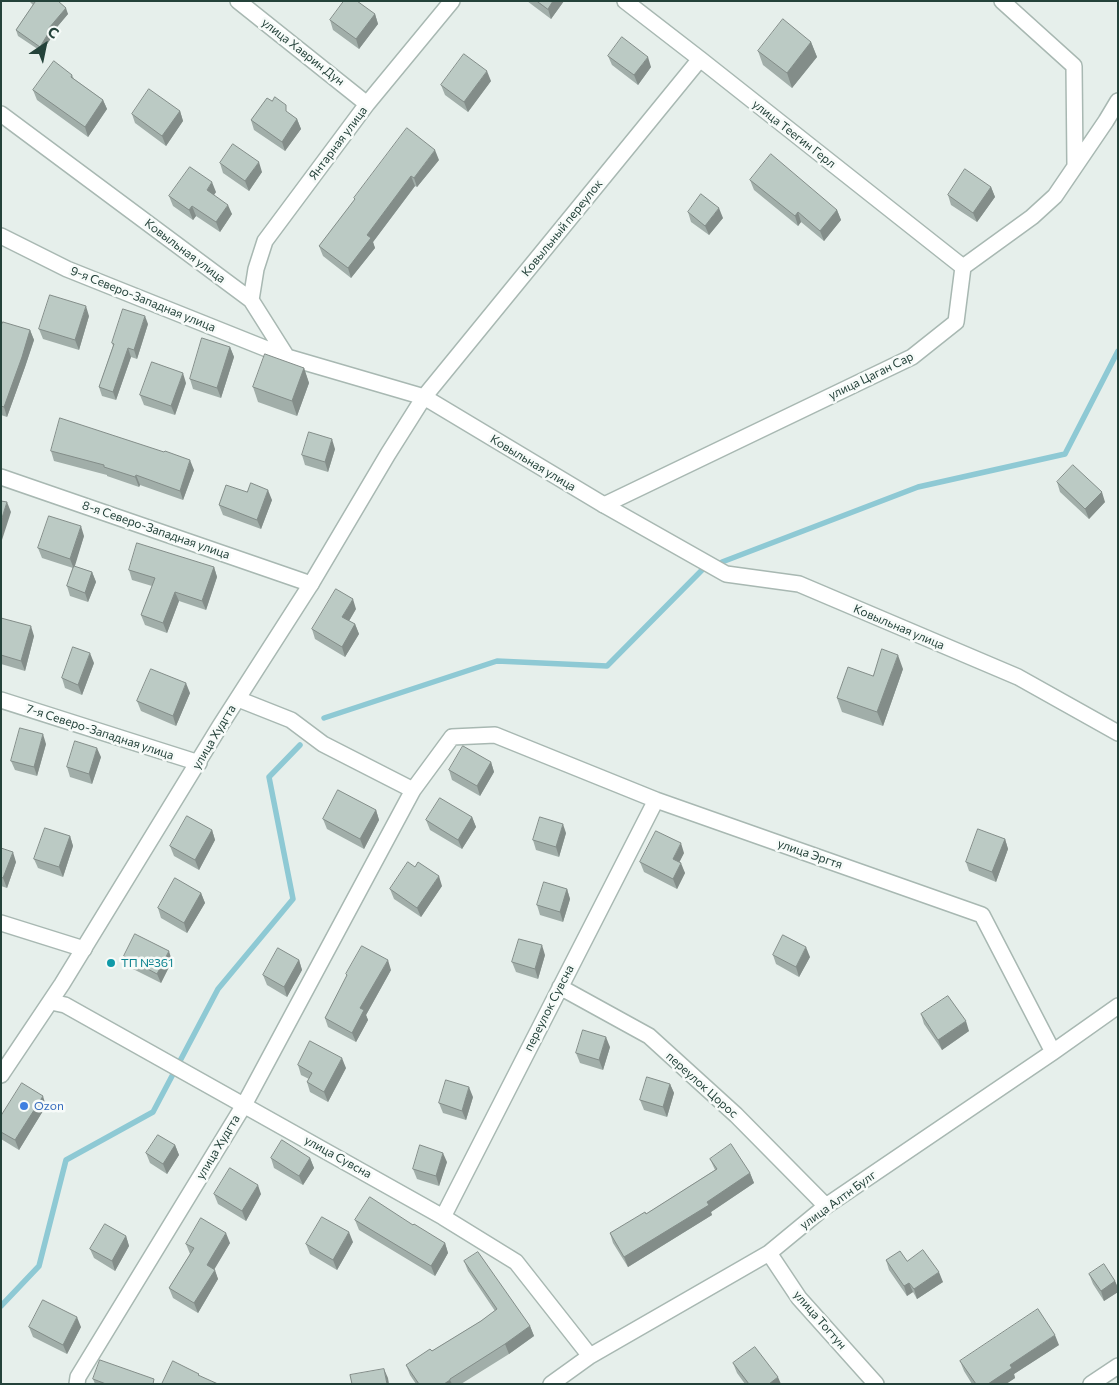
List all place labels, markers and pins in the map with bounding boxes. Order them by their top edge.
place label: ТП №361 [121,956,173,970]
marker: ТП №361 [105,957,117,969]
place label: Ozon [34,1099,64,1113]
marker: Ozon [18,1100,30,1112]

